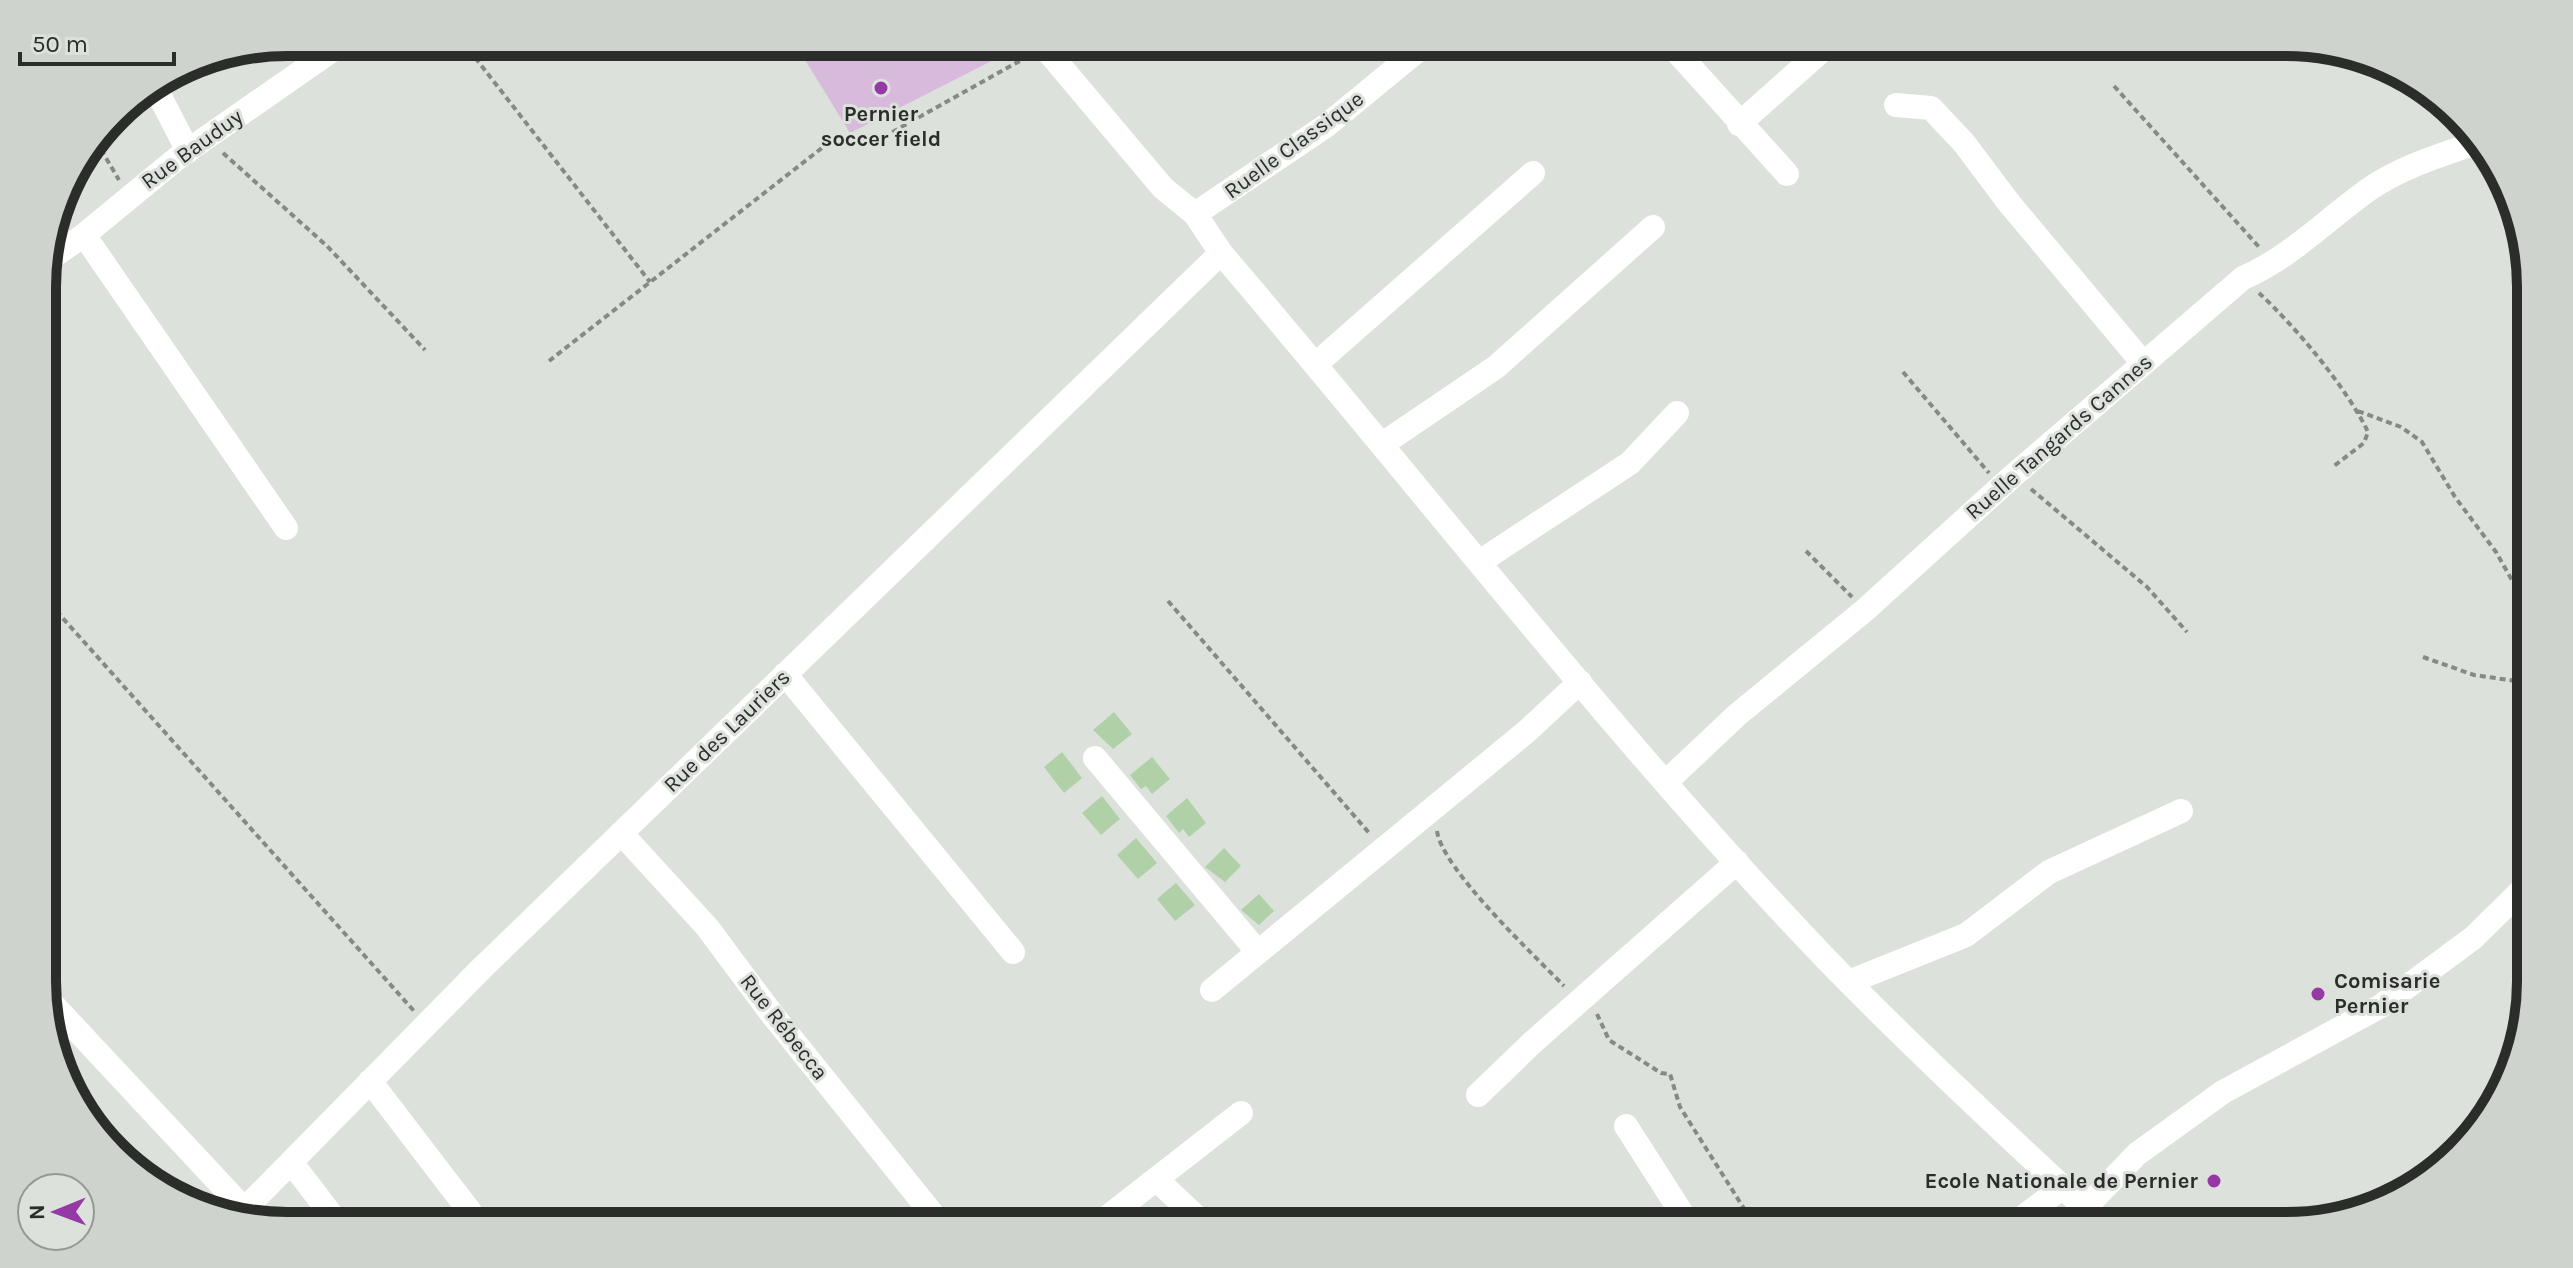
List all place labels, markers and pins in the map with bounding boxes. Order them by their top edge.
marker: Pernier soccer field [872,79,890,97]
place label: Pernier soccer field [821,101,941,152]
place label: Comisarie Pernier [2334,968,2440,1019]
marker: Comisarie Pernier [2309,985,2327,1003]
place label: Ecole Nationale de Pernier [1925,1168,2198,1194]
marker: Ecole Nationale de Pernier [2205,1172,2223,1190]

